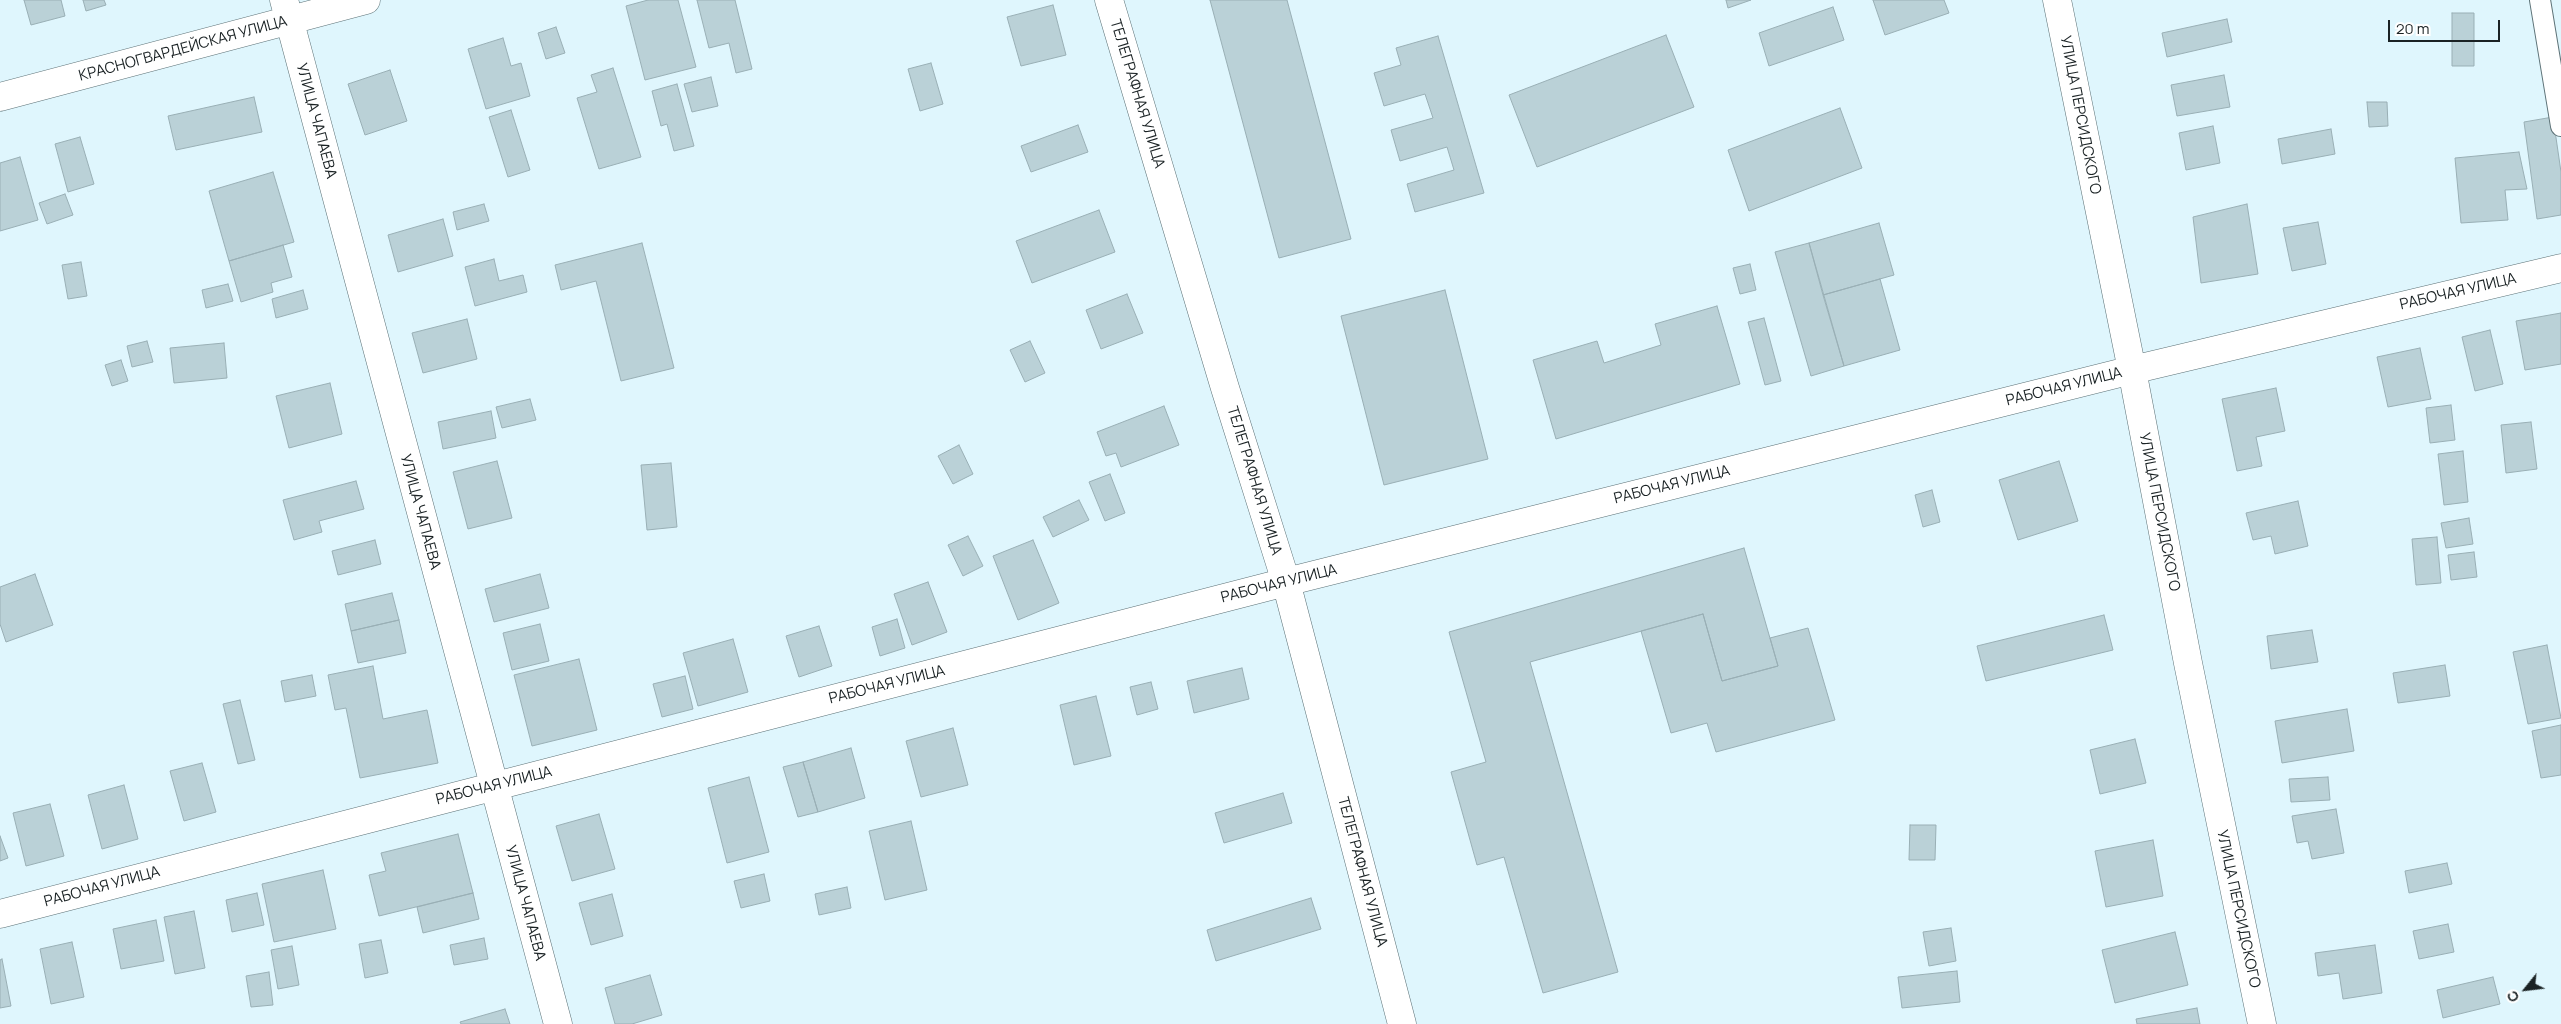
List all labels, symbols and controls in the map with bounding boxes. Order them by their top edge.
scale bar [2391,10,2504,42]
street label: КРАСНОГВАРДЕЙСКАЯ УЛИЦА [77,12,289,86]
street label: ТЕЛЕГРАФНАЯ УЛИЦА [1106,17,1168,171]
text: 20 m [2396,18,2429,39]
street label: УЛИЦА ПЕРСИДСКОГО [2056,34,2104,196]
street label: УЛИЦА ЧАПАЕВА [292,61,340,181]
street label: РАБОЧАЯ УЛИЦА [2398,270,2518,314]
street label: РАБОЧАЯ УЛИЦА [2004,364,2124,410]
street label: ТЕЛЕГРАФНАЯ УЛИЦА [1223,404,1285,558]
street label: УЛИЦА ПЕРСИДСКОГО [2135,431,2183,593]
street label: УЛИЦА ЧАПАЕВА [396,452,444,572]
street label: РАБОЧАЯ УЛИЦА [1612,462,1732,508]
street label: РАБОЧАЯ УЛИЦА [1219,561,1339,607]
street label: РАБОЧАЯ УЛИЦА [827,662,947,708]
street label: РАБОЧАЯ УЛИЦА [434,763,554,809]
street label: ТЕЛЕГРАФНАЯ УЛИЦА [1333,795,1391,949]
street label: УЛИЦА ПЕРСИДСКОГО [2212,828,2264,990]
street label: УЛИЦА ЧАПАЕВА [501,843,549,963]
street label: РАБОЧАЯ УЛИЦА [42,863,162,911]
north arrow [2501,964,2551,1014]
text: С [2502,987,2523,1006]

